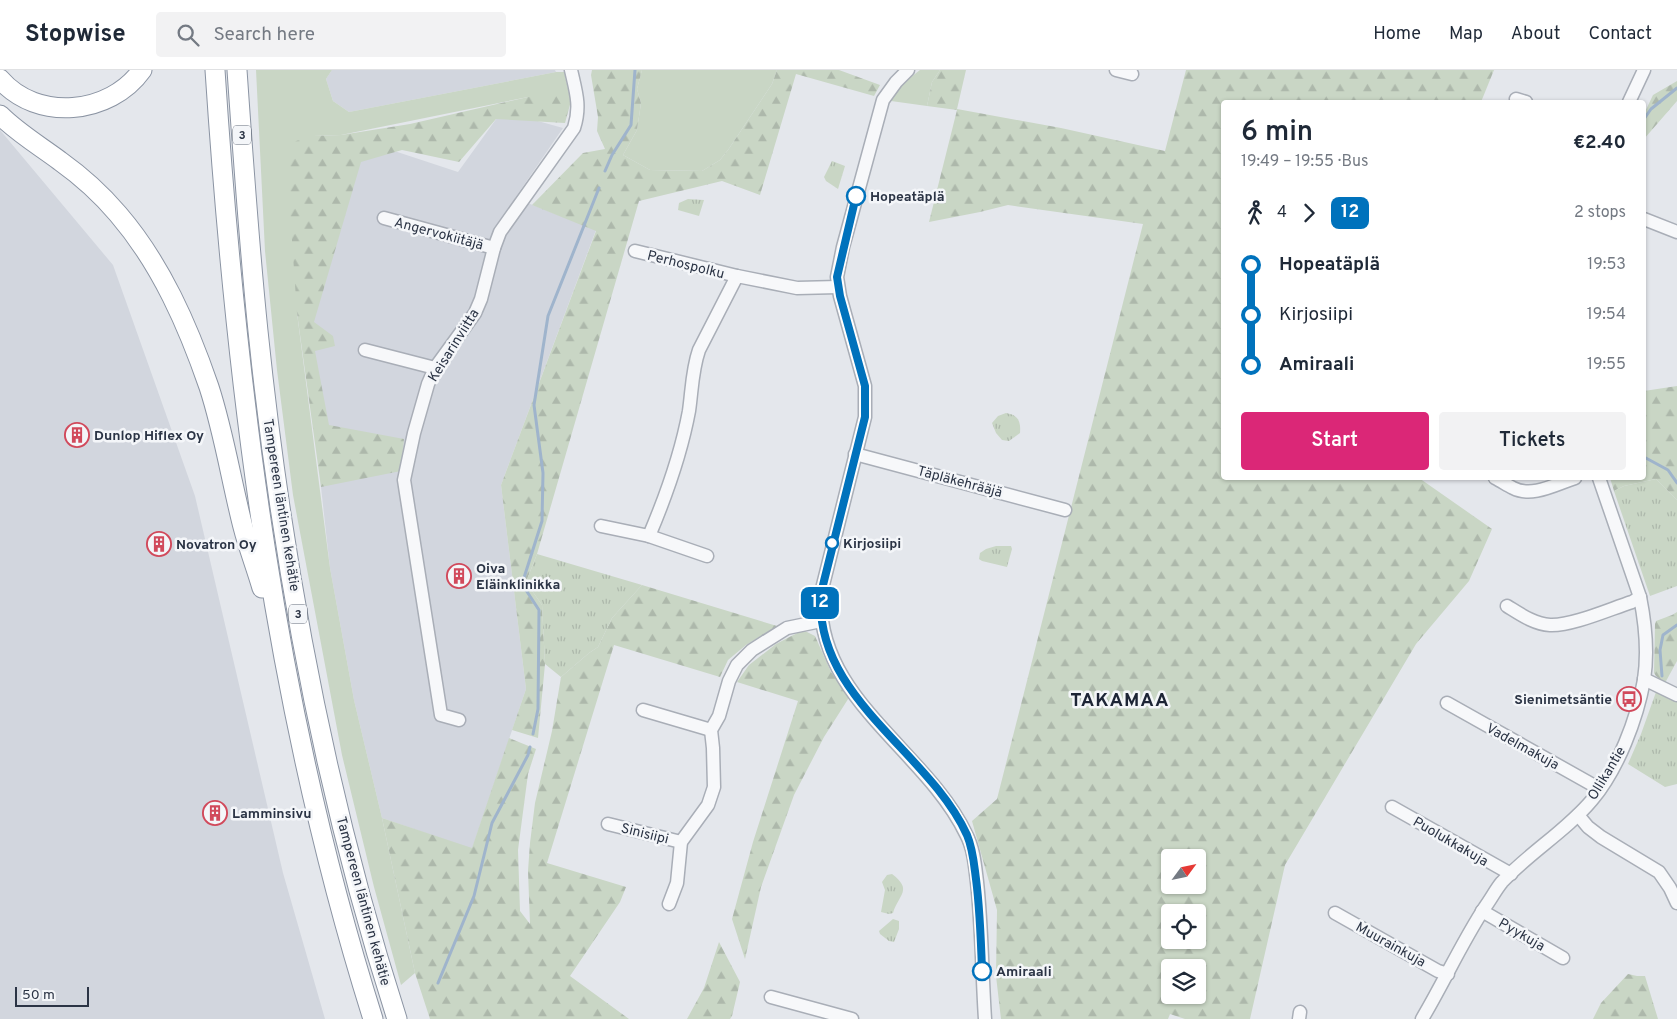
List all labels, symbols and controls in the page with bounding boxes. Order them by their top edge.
search box [156,12,506,57]
text: Stopwise [25,20,126,50]
icon: search [174,21,202,49]
text: Search here [214,23,315,47]
text: Home [1373,23,1421,46]
text: Map [1449,23,1483,46]
text: About [1511,23,1560,46]
text: Contact [1588,23,1652,46]
text: 6 min [1241,115,1313,151]
road number: 3 [233,126,251,144]
text: €2.40 [1573,131,1626,155]
text: 19:49 – 19:55 · Bus [1241,152,1369,172]
marker: Hopeatäplä [846,186,866,206]
place label: Hopeatäplä [870,189,945,206]
icon: walk [1241,199,1269,227]
icon: forward [1295,199,1323,227]
text: 12 [1341,201,1359,224]
text: 4 [1277,203,1287,223]
text: 2 stops [1574,203,1626,223]
street label: Angervokiitäjä [392,214,485,255]
street label: Perhospolku [645,248,726,283]
text: Hopeatäplä [1279,253,1380,277]
text: 19:53 [1587,255,1626,275]
text: Kirjosiipi [1279,303,1353,327]
text: 19:54 [1587,305,1626,325]
street label: Keisarinviitta [425,306,483,385]
text: Amiraali [1279,353,1354,377]
text: 19:55 [1587,355,1626,375]
button: Start [1241,412,1429,470]
button: Tickets [1439,412,1626,470]
street label: Tampereen läntinen kehätie [258,418,303,593]
building icon: Dunlop Hiflex Oy [64,422,90,448]
place label: Dunlop Hiflex Oy [94,428,204,445]
street label: Täpläkehrääjä [915,463,1004,502]
building icon: Novatron Oy [146,531,172,557]
marker: Kirjosiipi [825,536,839,550]
place label: Kirjosiipi [843,536,901,553]
place label: Novatron Oy [176,537,257,554]
place label: Oiva Eläinklinikka [476,561,560,594]
building icon: Oiva Eläinklinikka [446,563,472,589]
line badge: 12 [798,587,842,619]
text: 12 [811,591,829,614]
road number: 3 [289,604,307,624]
bus stop icon: Sienimetsäntie [1616,686,1642,712]
district label: TAKAMAA [1070,689,1170,713]
place label: Sienimetsäntie [1514,692,1612,709]
street label: Vadelmakuja [1483,720,1562,774]
street label: Ollikantie [1585,744,1630,804]
building icon: Lamminsivu [202,800,228,826]
place label: Lamminsivu [232,806,312,823]
street label: Puolukkakuja [1410,814,1491,871]
street label: Tampereen läntinen kehätie [332,815,393,988]
street label: Sinisiipi [619,820,670,849]
north arrow [1161,849,1206,894]
map controls [1161,849,1206,1004]
button: locate [1161,904,1206,949]
street label: Pyykuja [1495,915,1548,955]
street label: Muurainkuja [1352,919,1428,972]
button: layers [1161,959,1206,1004]
marker: Amiraali [972,961,992,981]
place label: Amiraali [996,964,1052,981]
scale bar [15,984,89,1007]
text: 50 m [22,987,55,1004]

